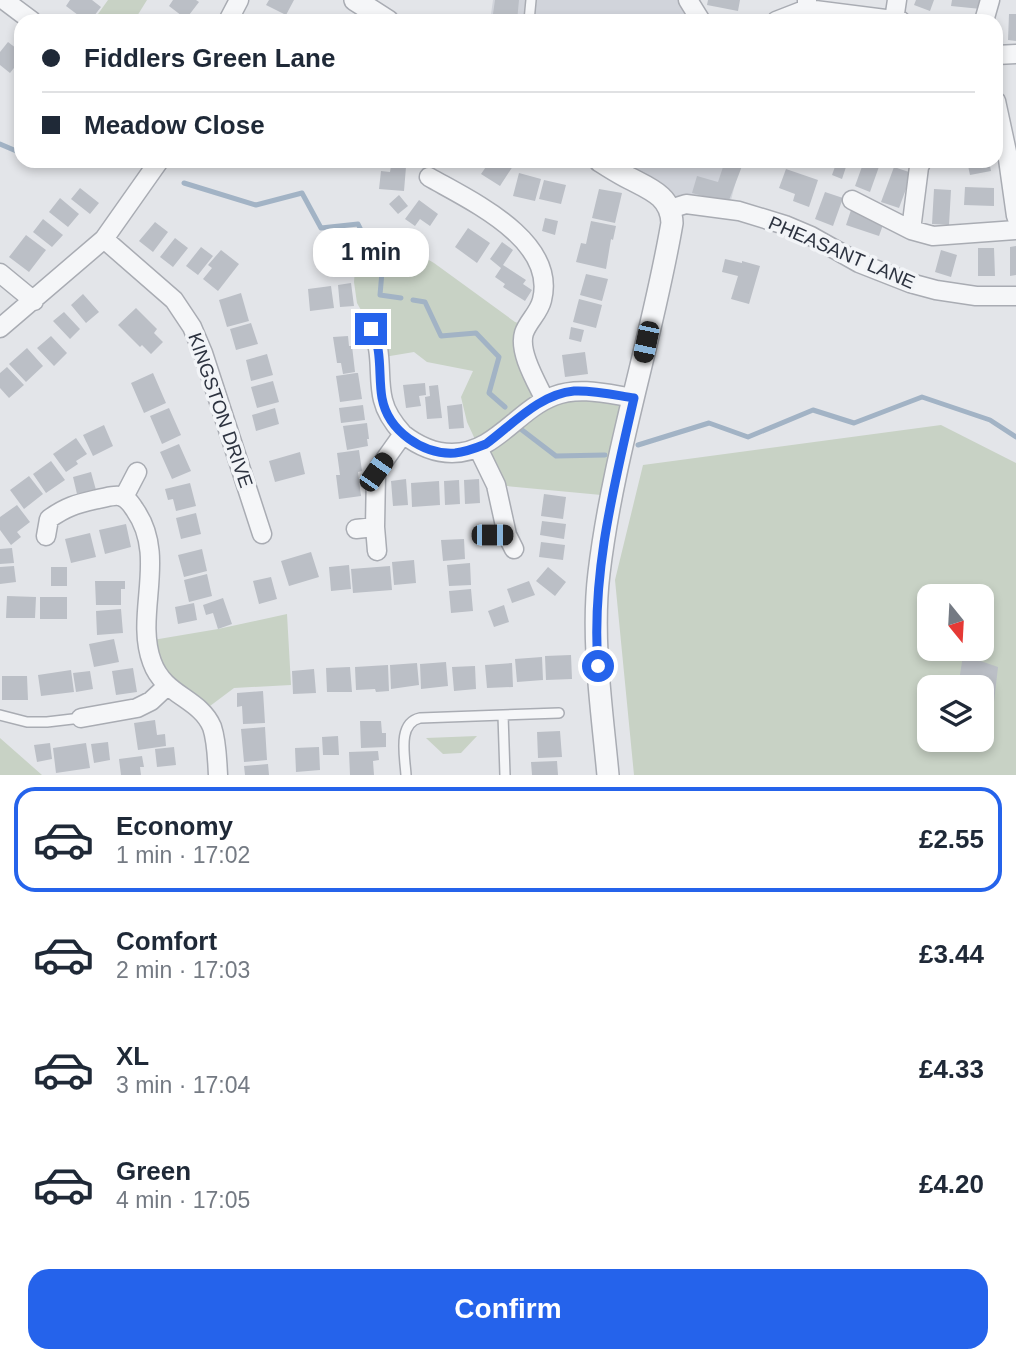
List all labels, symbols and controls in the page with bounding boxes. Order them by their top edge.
text: Fiddlers Green Lane [84,43,335,73]
text: Meadow Close [84,110,265,140]
street label: PHEASANT LANE [765,212,918,293]
callout: 1 min [313,228,429,276]
text: 1 min [341,239,401,265]
route end [355,313,387,345]
car [632,319,661,365]
street label: KINGSTON DRIVE [184,330,257,490]
car [356,449,397,495]
car [472,525,514,546]
north arrow [917,584,994,662]
map controls [917,584,994,752]
route start [582,650,614,682]
button: layers [917,675,994,752]
icon: car [32,808,95,871]
text: Economy [116,811,233,841]
text: £2.55 [919,824,984,854]
text: 1 min · 17:02 [116,842,250,868]
icon: car [32,923,95,986]
text: Comfort [116,926,217,956]
text: £3.44 [919,939,984,969]
text: 2 min · 17:03 [116,957,250,983]
icon: car [32,1038,95,1101]
text: XL [116,1041,149,1071]
text: £4.33 [919,1054,984,1084]
text: 3 min · 17:04 [116,1072,250,1098]
icon: car [32,1153,95,1216]
text: Green [116,1156,191,1186]
text: £4.20 [919,1169,984,1199]
text: 4 min · 17:05 [116,1187,250,1213]
button: Confirm [28,1269,988,1349]

